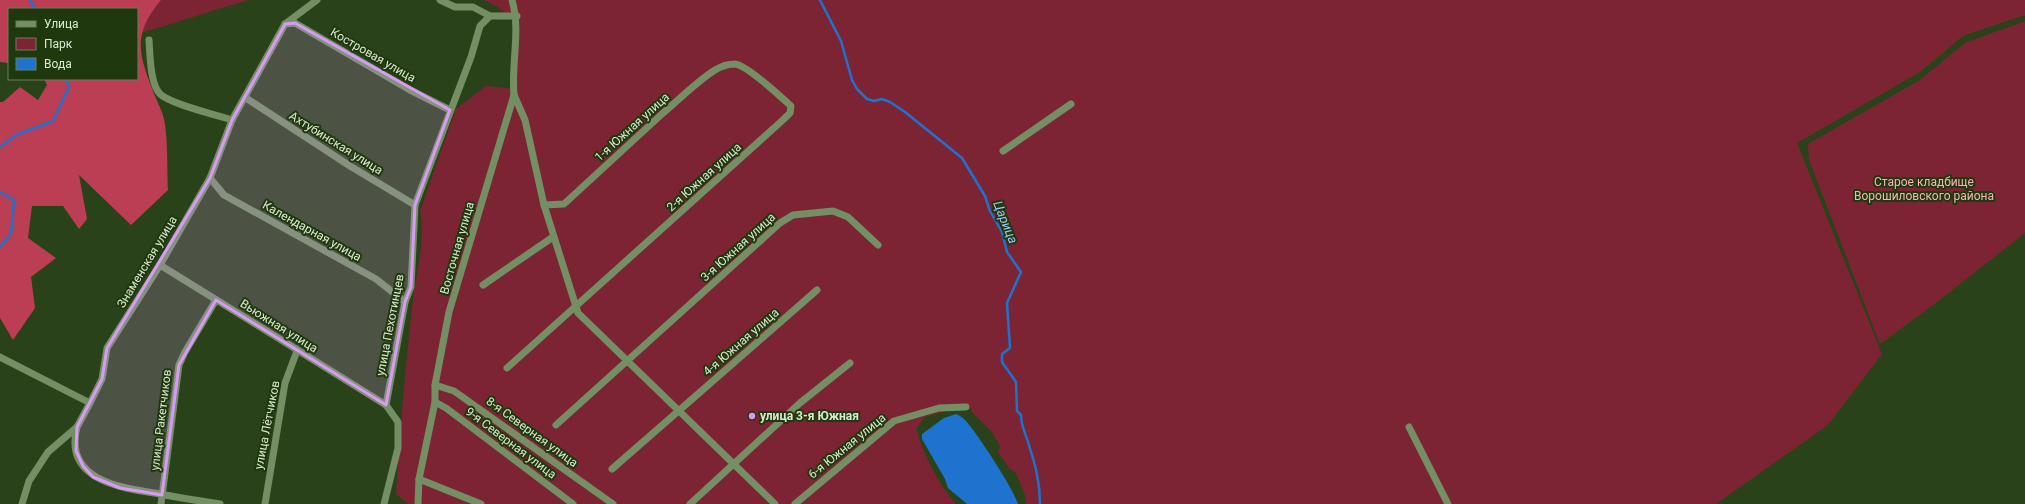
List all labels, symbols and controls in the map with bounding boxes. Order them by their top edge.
legend [8,8,138,80]
text: Улица [44,17,79,31]
street label: Костровая улица [328,25,418,85]
text: Парк [44,37,73,51]
text: Вода [44,57,72,71]
street label: 1-я Южная улица [592,90,672,164]
street label: Ахтубинская улица [287,109,385,177]
street label: 2-я Южная улица [664,140,744,214]
park label: Старое кладбище Ворошиловского района [1854,175,1994,203]
street label: Календарная улица [260,198,364,264]
water label: Царица [990,199,1021,246]
street label: Восточная улица [437,200,477,296]
street label: 3-я Южная улица [698,210,778,284]
street label: Знаменская улица [114,214,180,310]
street label: улица Пехотинцев [373,273,407,377]
street label: Вьюжная улица [238,297,320,355]
street label: 4-я Южная улица [700,305,782,379]
street label: улица Ракетчиков [148,368,174,471]
street label: улица Лётчиков [252,379,282,471]
street label: 8-я Северная улица [484,394,580,470]
street label: 9-я Северная улица [463,404,559,482]
place label: улица 3-я Южная [760,409,859,423]
marker: улица 3-я Южная [747,411,757,421]
street label: 6-я Южная улица [805,411,889,481]

